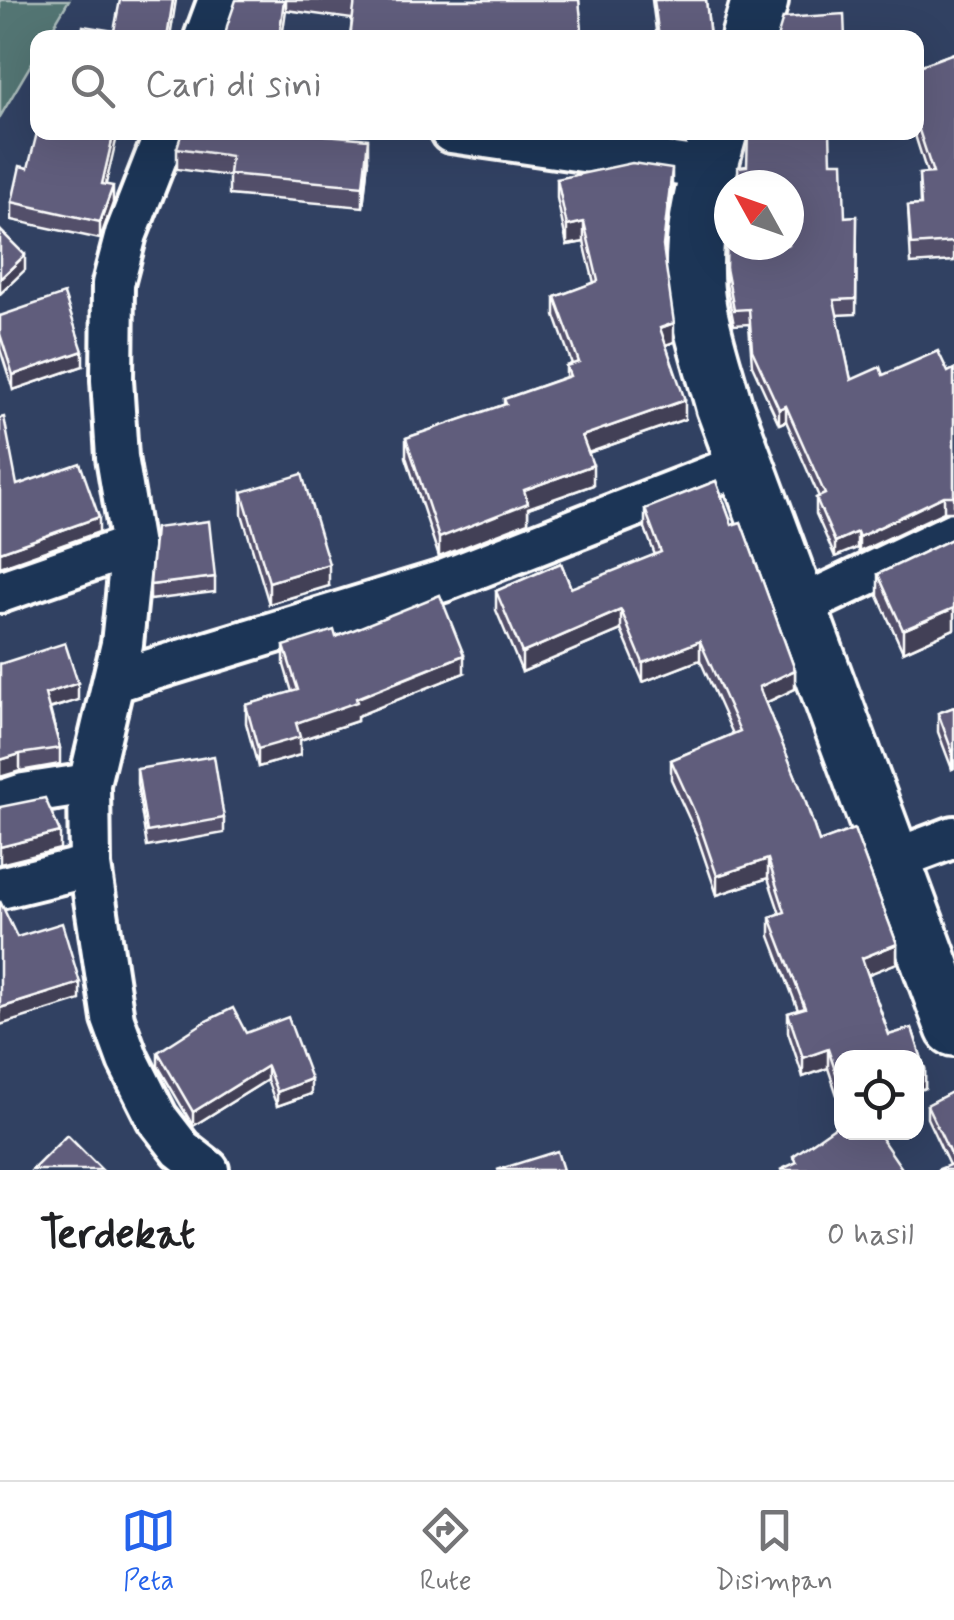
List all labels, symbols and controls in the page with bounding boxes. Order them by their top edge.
search box [30,30,924,140]
icon: search [65,58,120,113]
text: Cari di sini [145,61,322,110]
north arrow [714,170,804,260]
map controls [834,1050,924,1140]
button: locate [834,1050,924,1140]
text: Terdekat [40,1208,195,1263]
text: 0 hasil [827,1214,914,1256]
tab: Peta [121,1503,176,1600]
tab: Rute [418,1503,473,1600]
tab: Disimpan [715,1503,833,1600]

